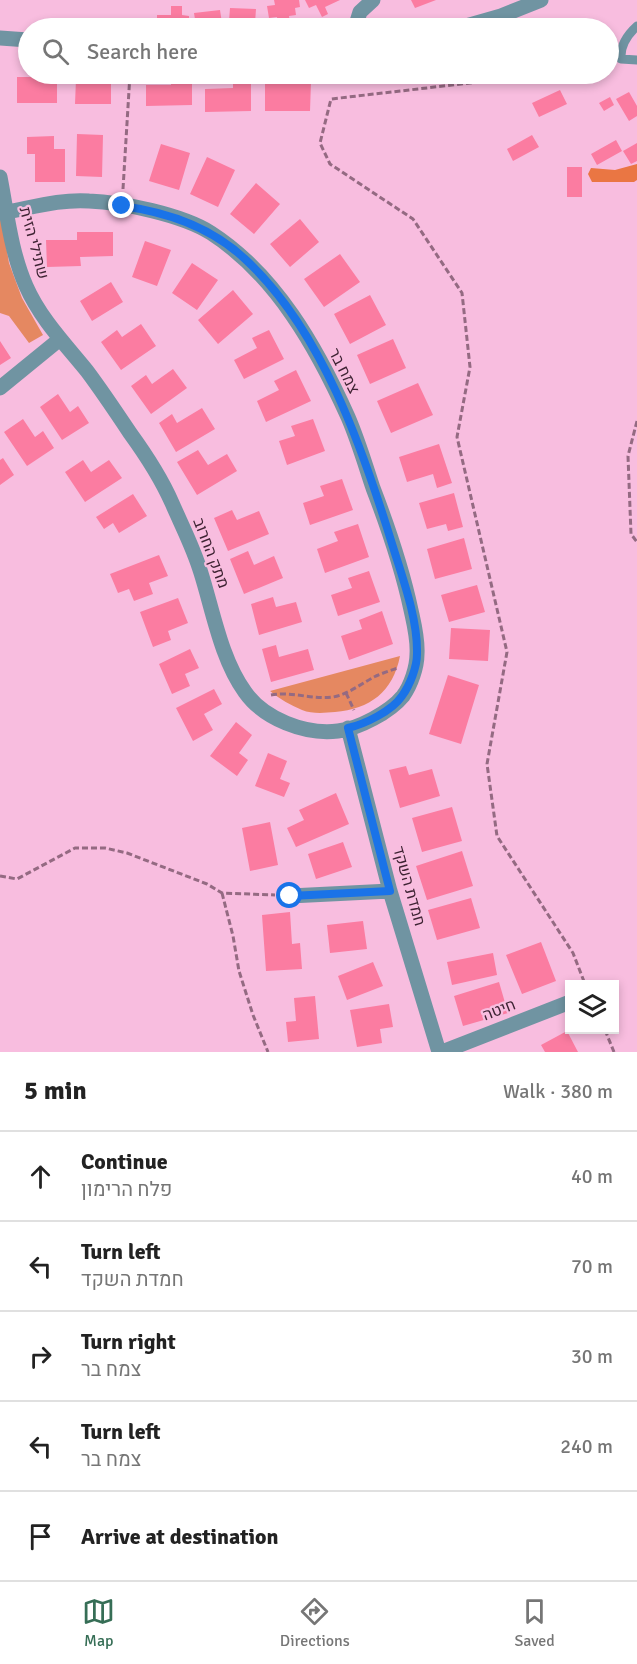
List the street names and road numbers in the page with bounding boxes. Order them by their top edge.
street label: שתילי הזית [15,205,53,281]
street label: צמח בר [324,345,364,397]
street label: מתק החרוב [188,515,234,591]
street label: חמדת השקד [388,844,430,928]
street label: חיטה [480,995,518,1025]

